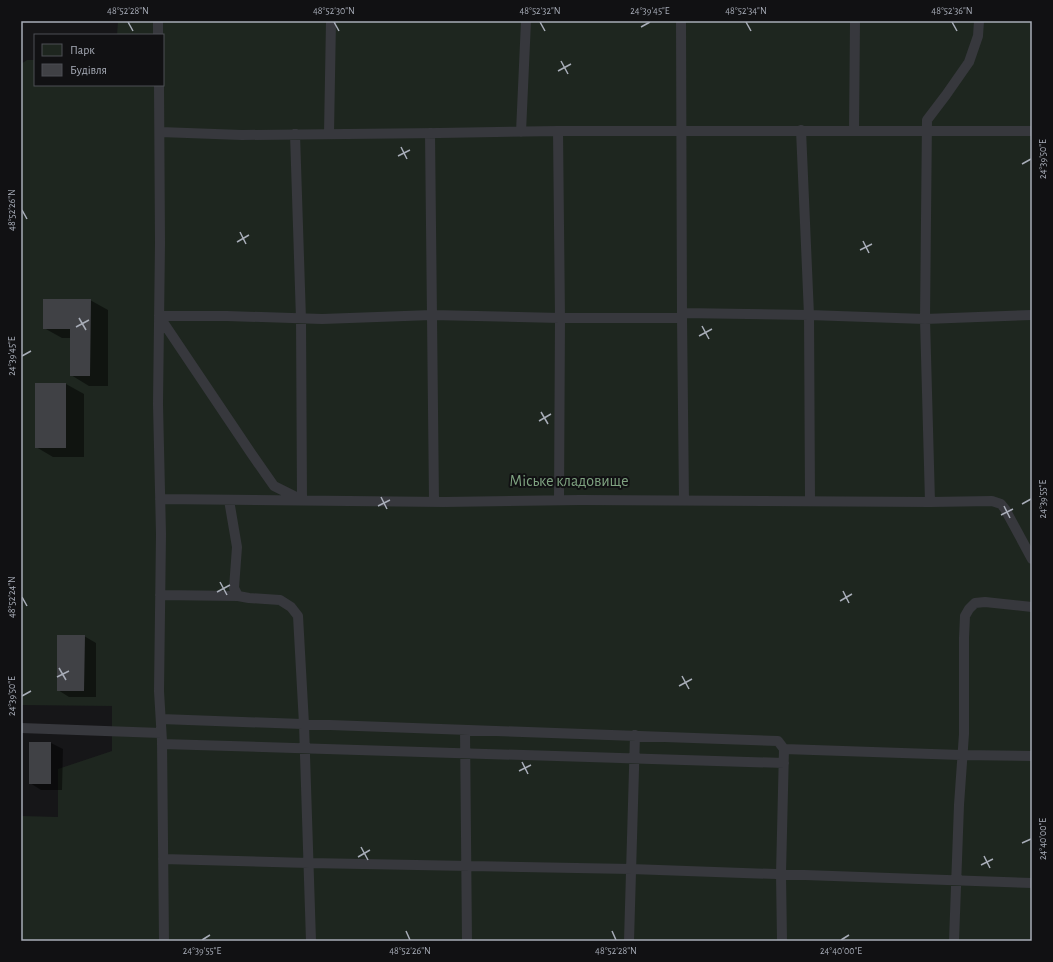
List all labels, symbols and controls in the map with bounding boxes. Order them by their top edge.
text: 48°52'28"N [107,6,149,16]
text: 48°52'30"N [313,6,355,16]
text: 48°52'32"N [519,6,561,16]
text: 24°39'45"E [630,6,670,16]
text: 48°52'34"N [725,6,767,16]
text: 48°52'36"N [931,6,973,16]
legend [34,34,164,86]
text: Парк [70,44,95,56]
text: Будівля [70,64,107,77]
text: 24°39'50"E [1038,139,1048,179]
text: 48°52'26"N [7,189,17,231]
text: 24°39'45"E [7,336,17,376]
park label: Міське кладовище [509,473,629,489]
text: 24°39'55"E [1038,479,1048,518]
text: 48°52'24"N [7,576,17,618]
text: 24°39'50"E [7,676,17,716]
text: 24°40'00"E [1038,818,1048,860]
text: 24°39'55"E [183,946,222,956]
text: 48°52'26"N [389,946,431,956]
text: 48°52'28"N [595,946,637,956]
text: 24°40'00"E [820,946,862,956]

